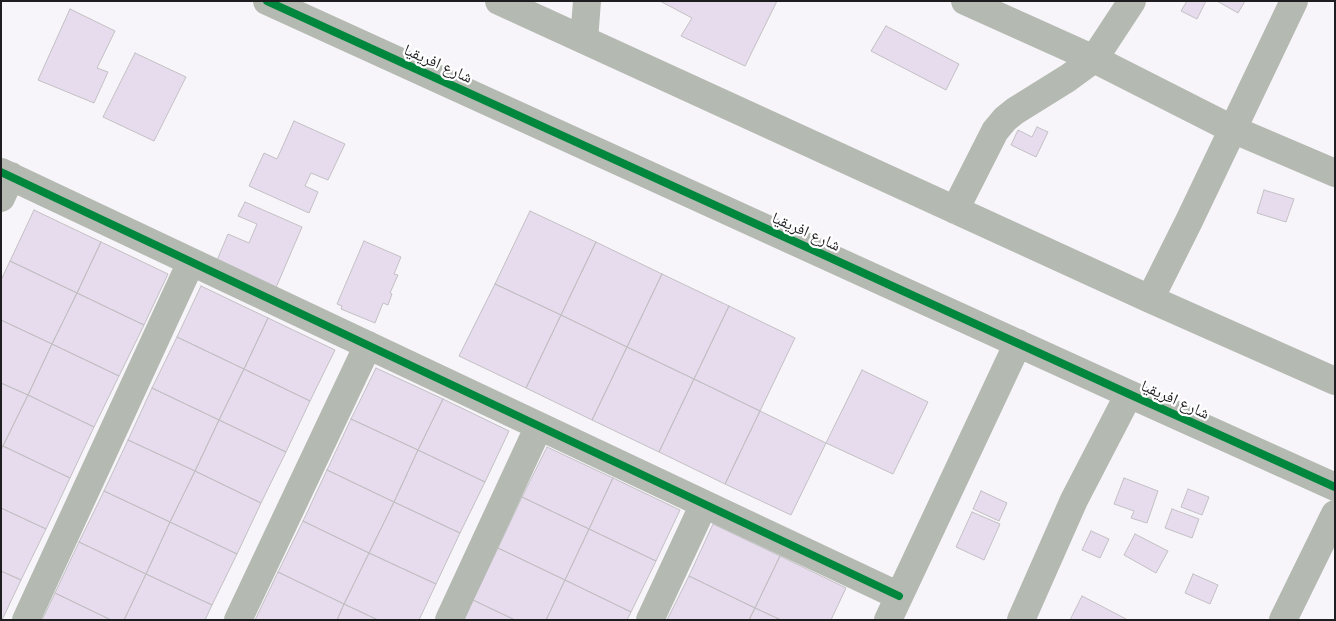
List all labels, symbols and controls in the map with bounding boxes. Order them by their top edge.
street label: شارع افريقيا [401,40,475,88]
street label: شارع افريقيا [769,208,843,256]
street label: شارع افريقيا [1138,376,1212,424]

